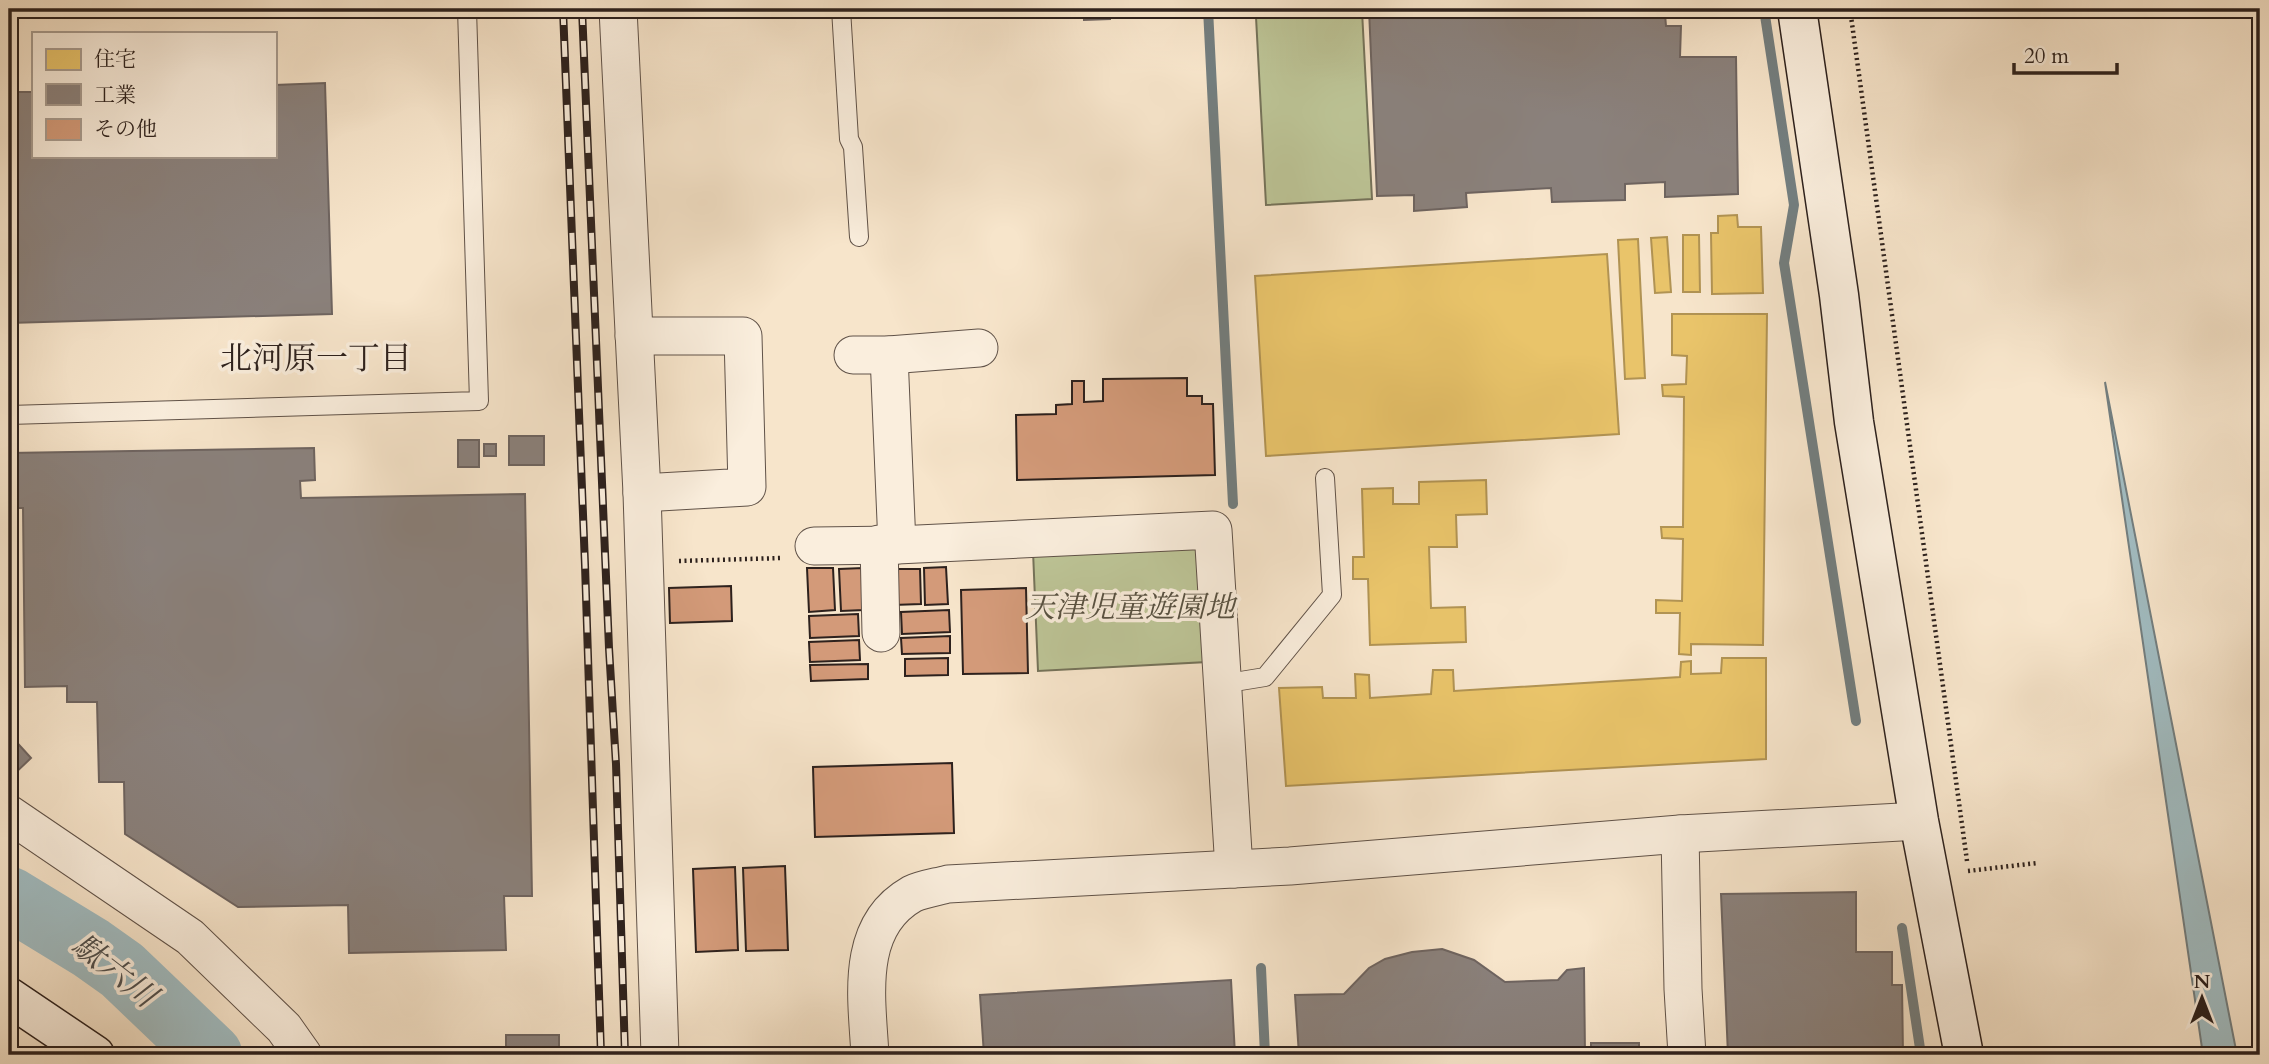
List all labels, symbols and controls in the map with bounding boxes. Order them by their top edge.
legend [32,32,276,158]
scale bar [2014,32,2117,76]
text: 20 m [2024,42,2069,71]
text: 住宅 [94,45,136,74]
text: 工業 [94,81,136,110]
text: その他 [94,115,157,144]
district label: 北河原一丁目 [220,337,412,381]
park label: 天津児童遊園地 [1025,587,1238,628]
water label: 駄六川 [63,924,168,1020]
north arrow [2168,962,2238,1032]
text: N [2194,969,2211,995]

